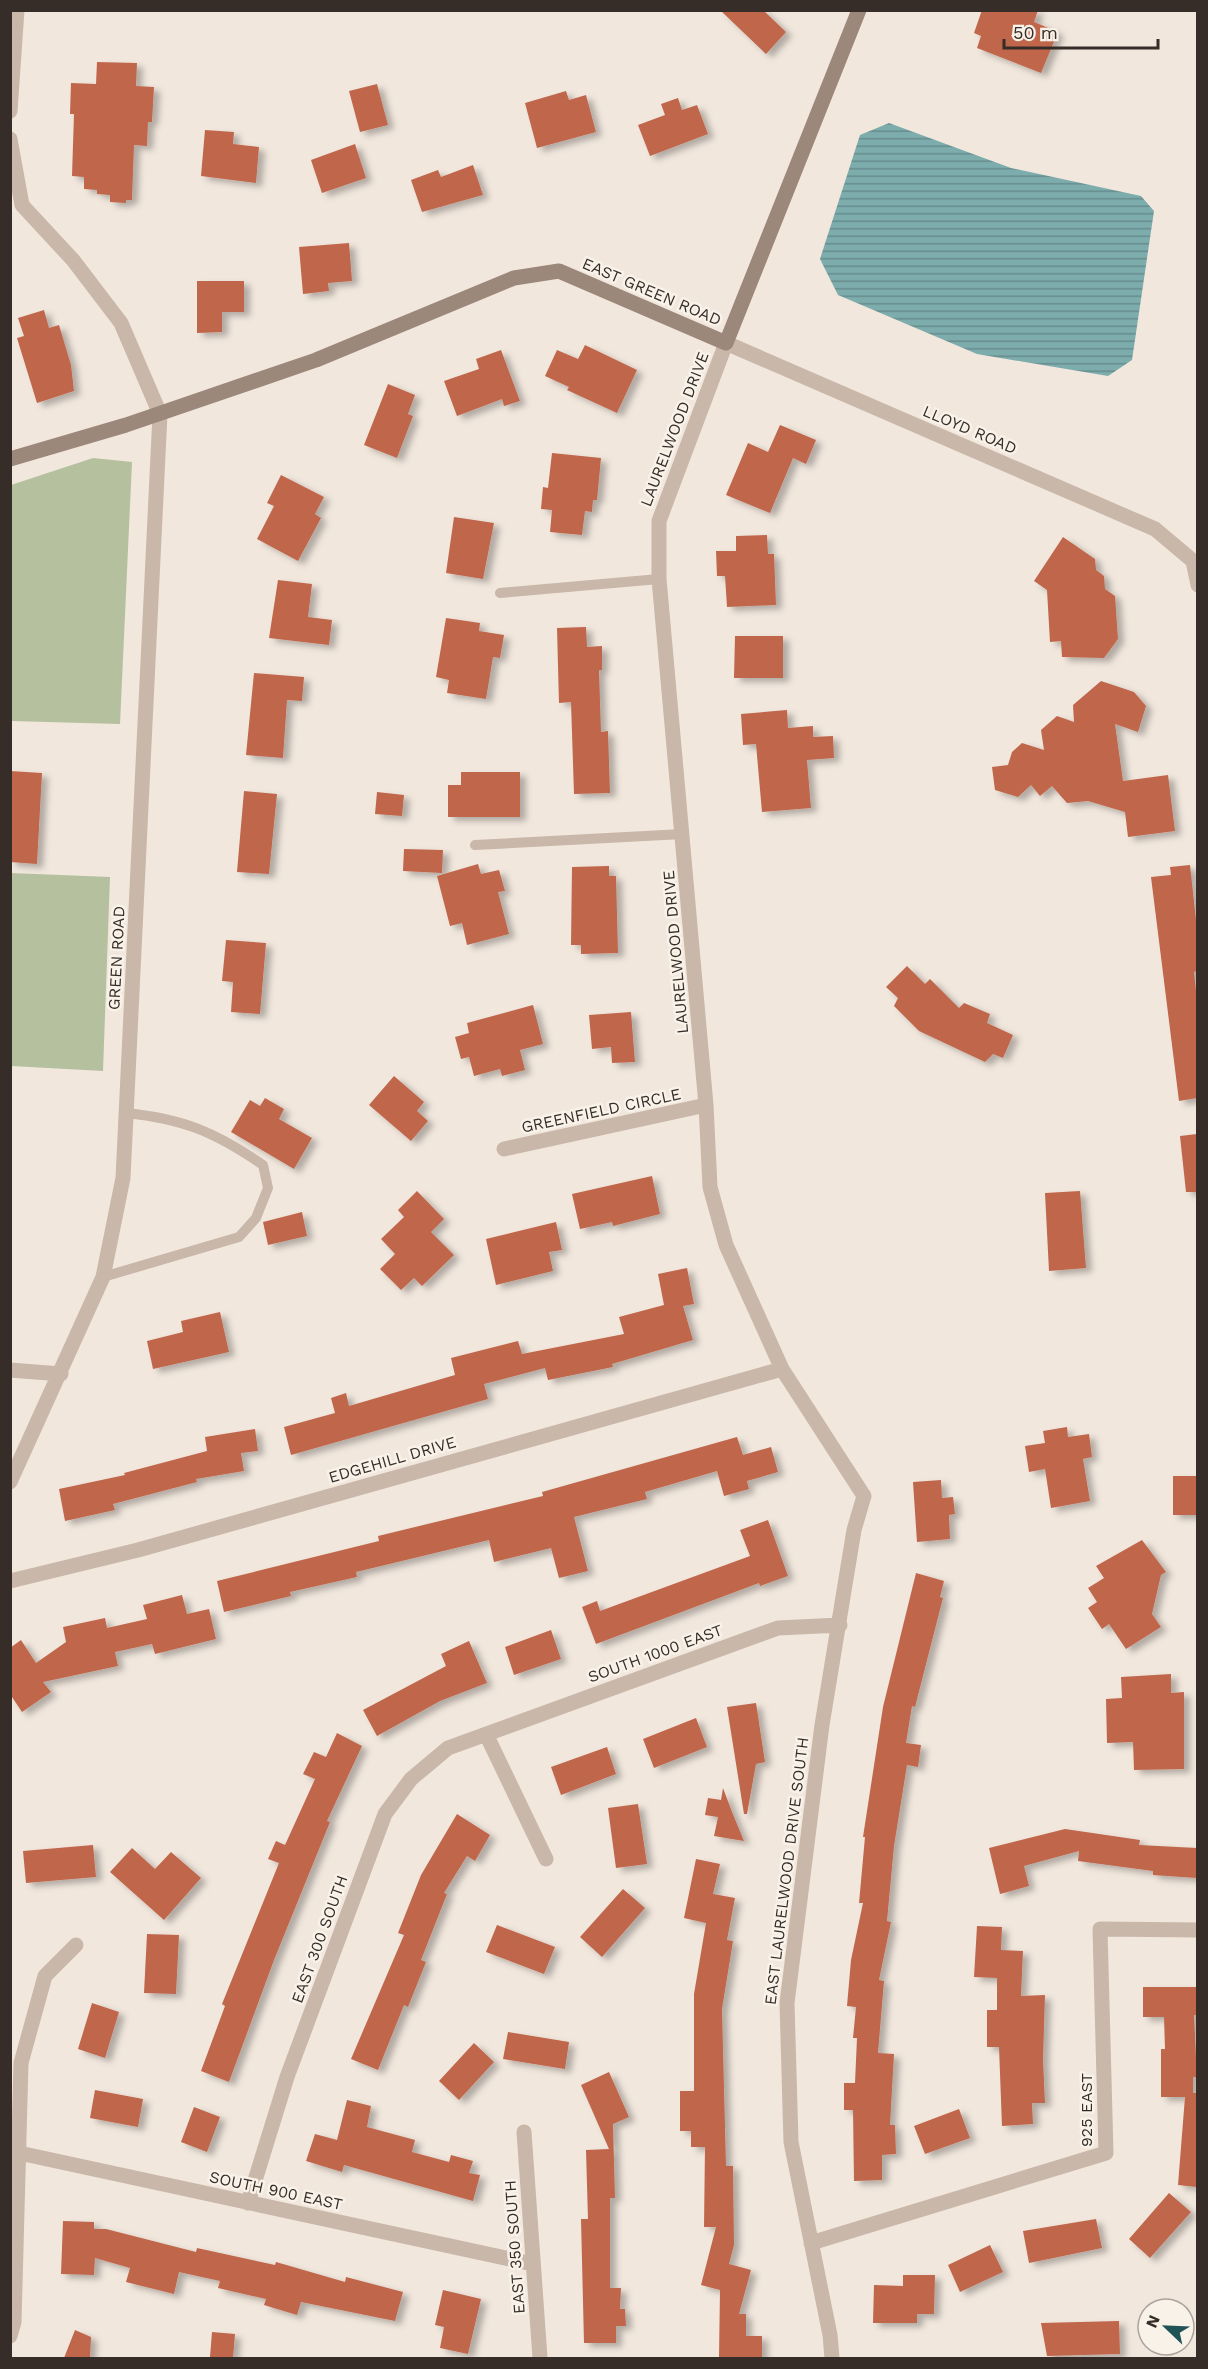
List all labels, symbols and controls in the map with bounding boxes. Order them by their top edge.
scale bar [1004,12,1158,50]
text: 50 m [1013,22,1058,43]
street label: EAST GREEN ROAD [579,254,724,329]
street label: LAURELWOOD DRIVE [636,349,713,509]
street label: LLOYD ROAD [920,401,1020,458]
street label: LAURELWOOD DRIVE [659,869,692,1035]
street label: GREEN ROAD [104,906,129,1011]
street label: GREENFIELD CIRCLE [520,1084,683,1137]
street label: EDGEHILL DRIVE [326,1432,458,1487]
street label: SOUTH 1000 EAST [585,1620,725,1687]
street label: EAST LAURELWOOD DRIVE SOUTH [761,1736,812,2006]
street label: EAST 300 SOUTH [287,1873,351,2006]
street label: 925 EAST [1077,2073,1096,2147]
street label: SOUTH 900 EAST [208,2167,345,2214]
street label: EAST 350 SOUTH [500,2179,529,2315]
north arrow [1136,2297,1196,2357]
text: N [1142,2312,1164,2331]

